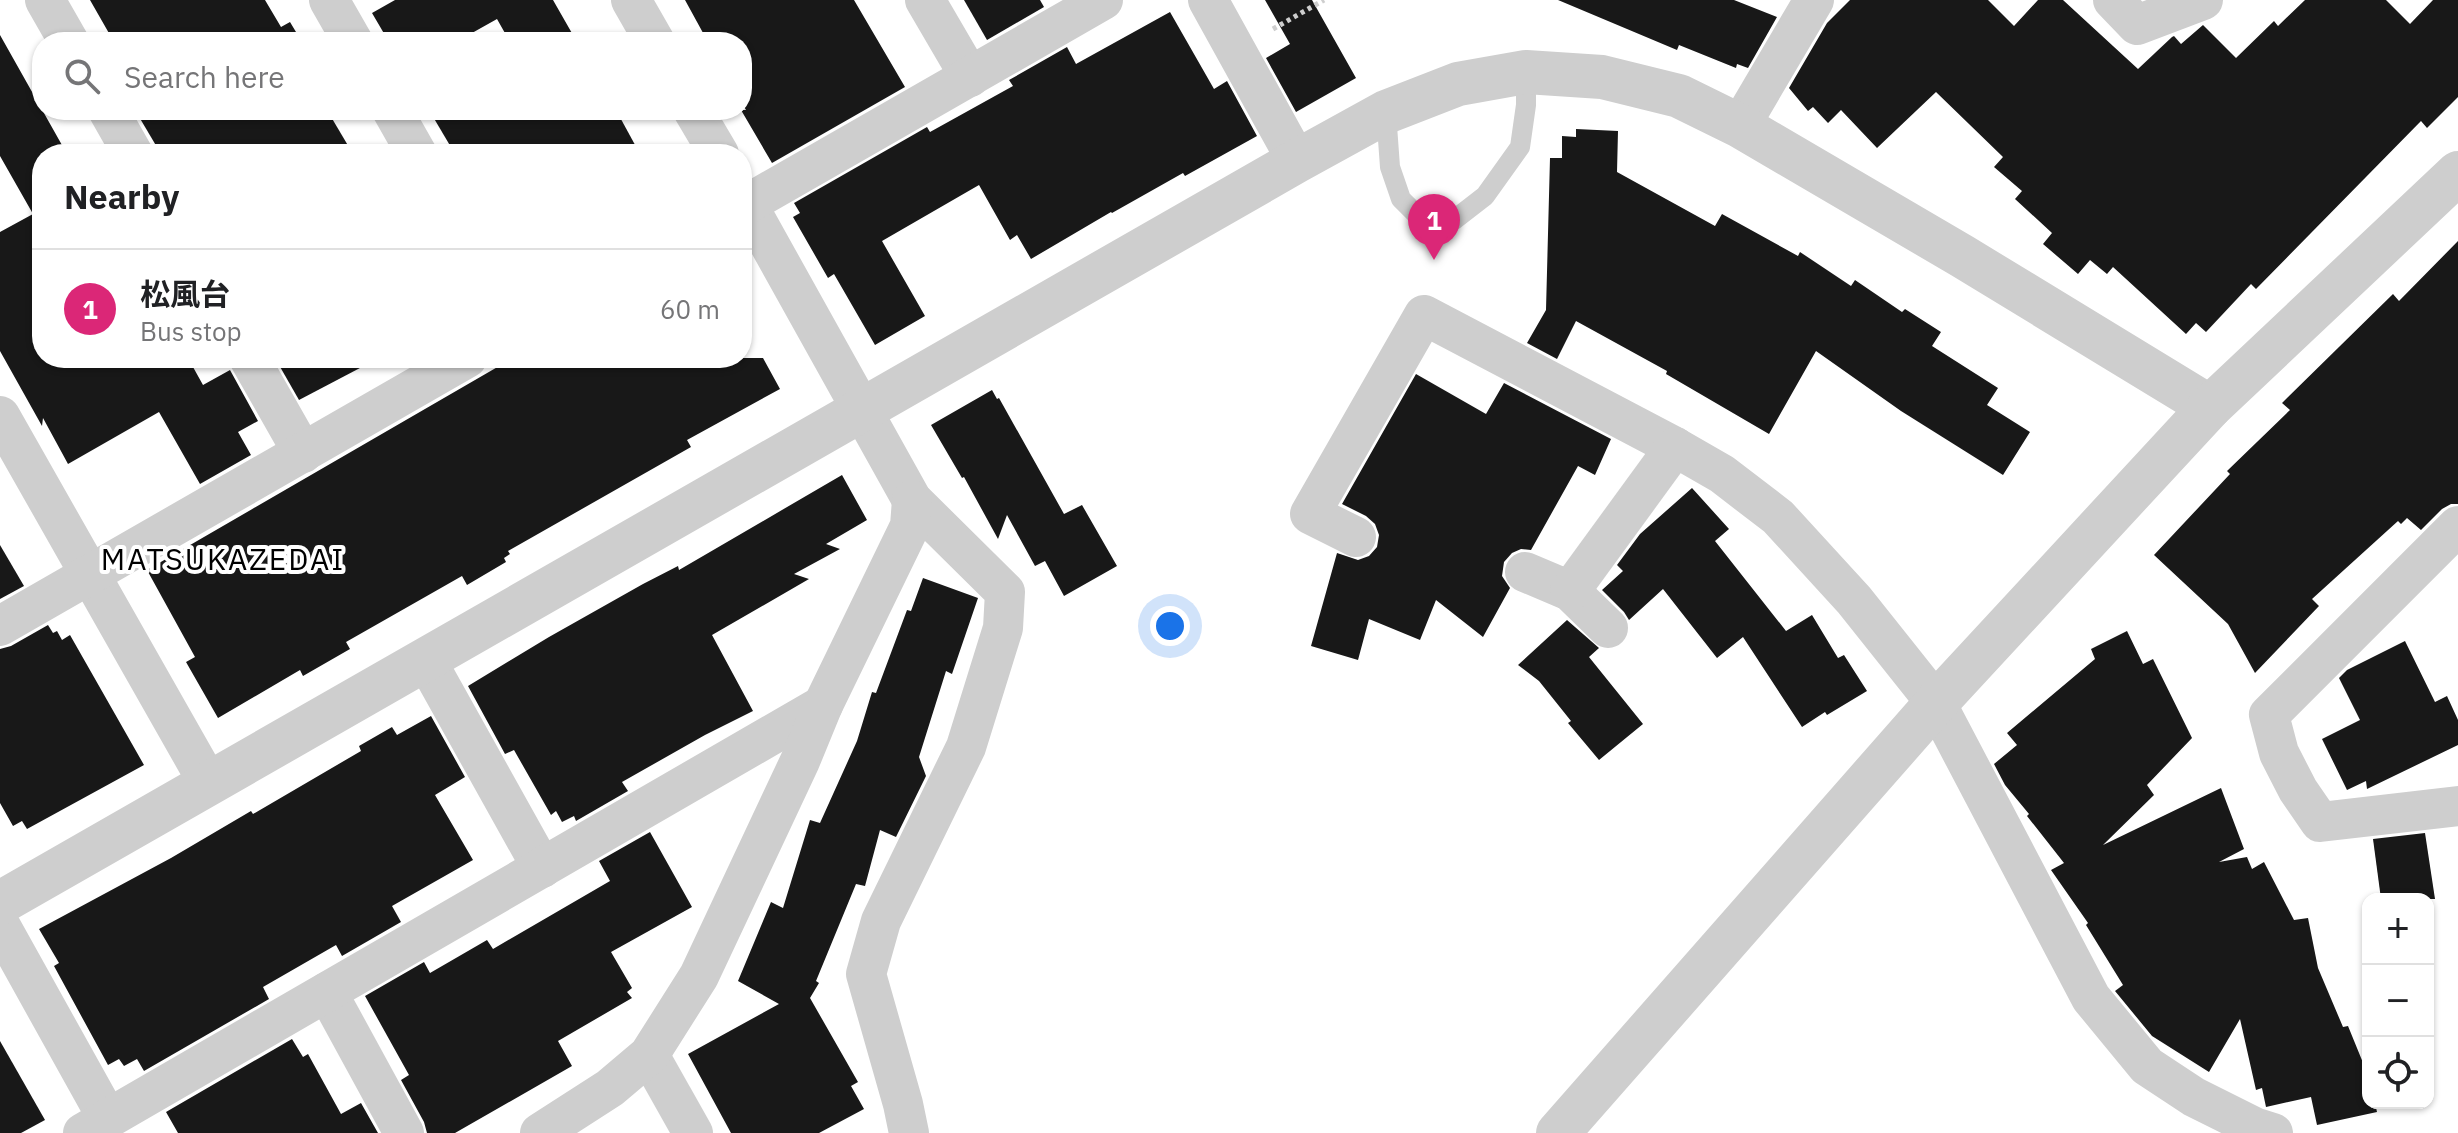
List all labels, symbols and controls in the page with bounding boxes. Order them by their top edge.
search box [32,32,752,120]
icon: search [60,54,104,98]
text: Search here [124,57,285,96]
text: Nearby [64,174,179,218]
pin: 1 [1408,194,1460,260]
text: 松風台 [140,274,230,313]
text: 1 [82,292,98,326]
text: 60 m [660,292,720,326]
text: Bus stop [140,314,242,348]
district label: MATSUKAZEDAI [101,539,345,578]
your location [1150,606,1190,646]
map controls [2362,893,2434,1109]
button: + [2362,893,2434,965]
button: − [2362,965,2434,1037]
button: locate [2362,1037,2434,1109]

